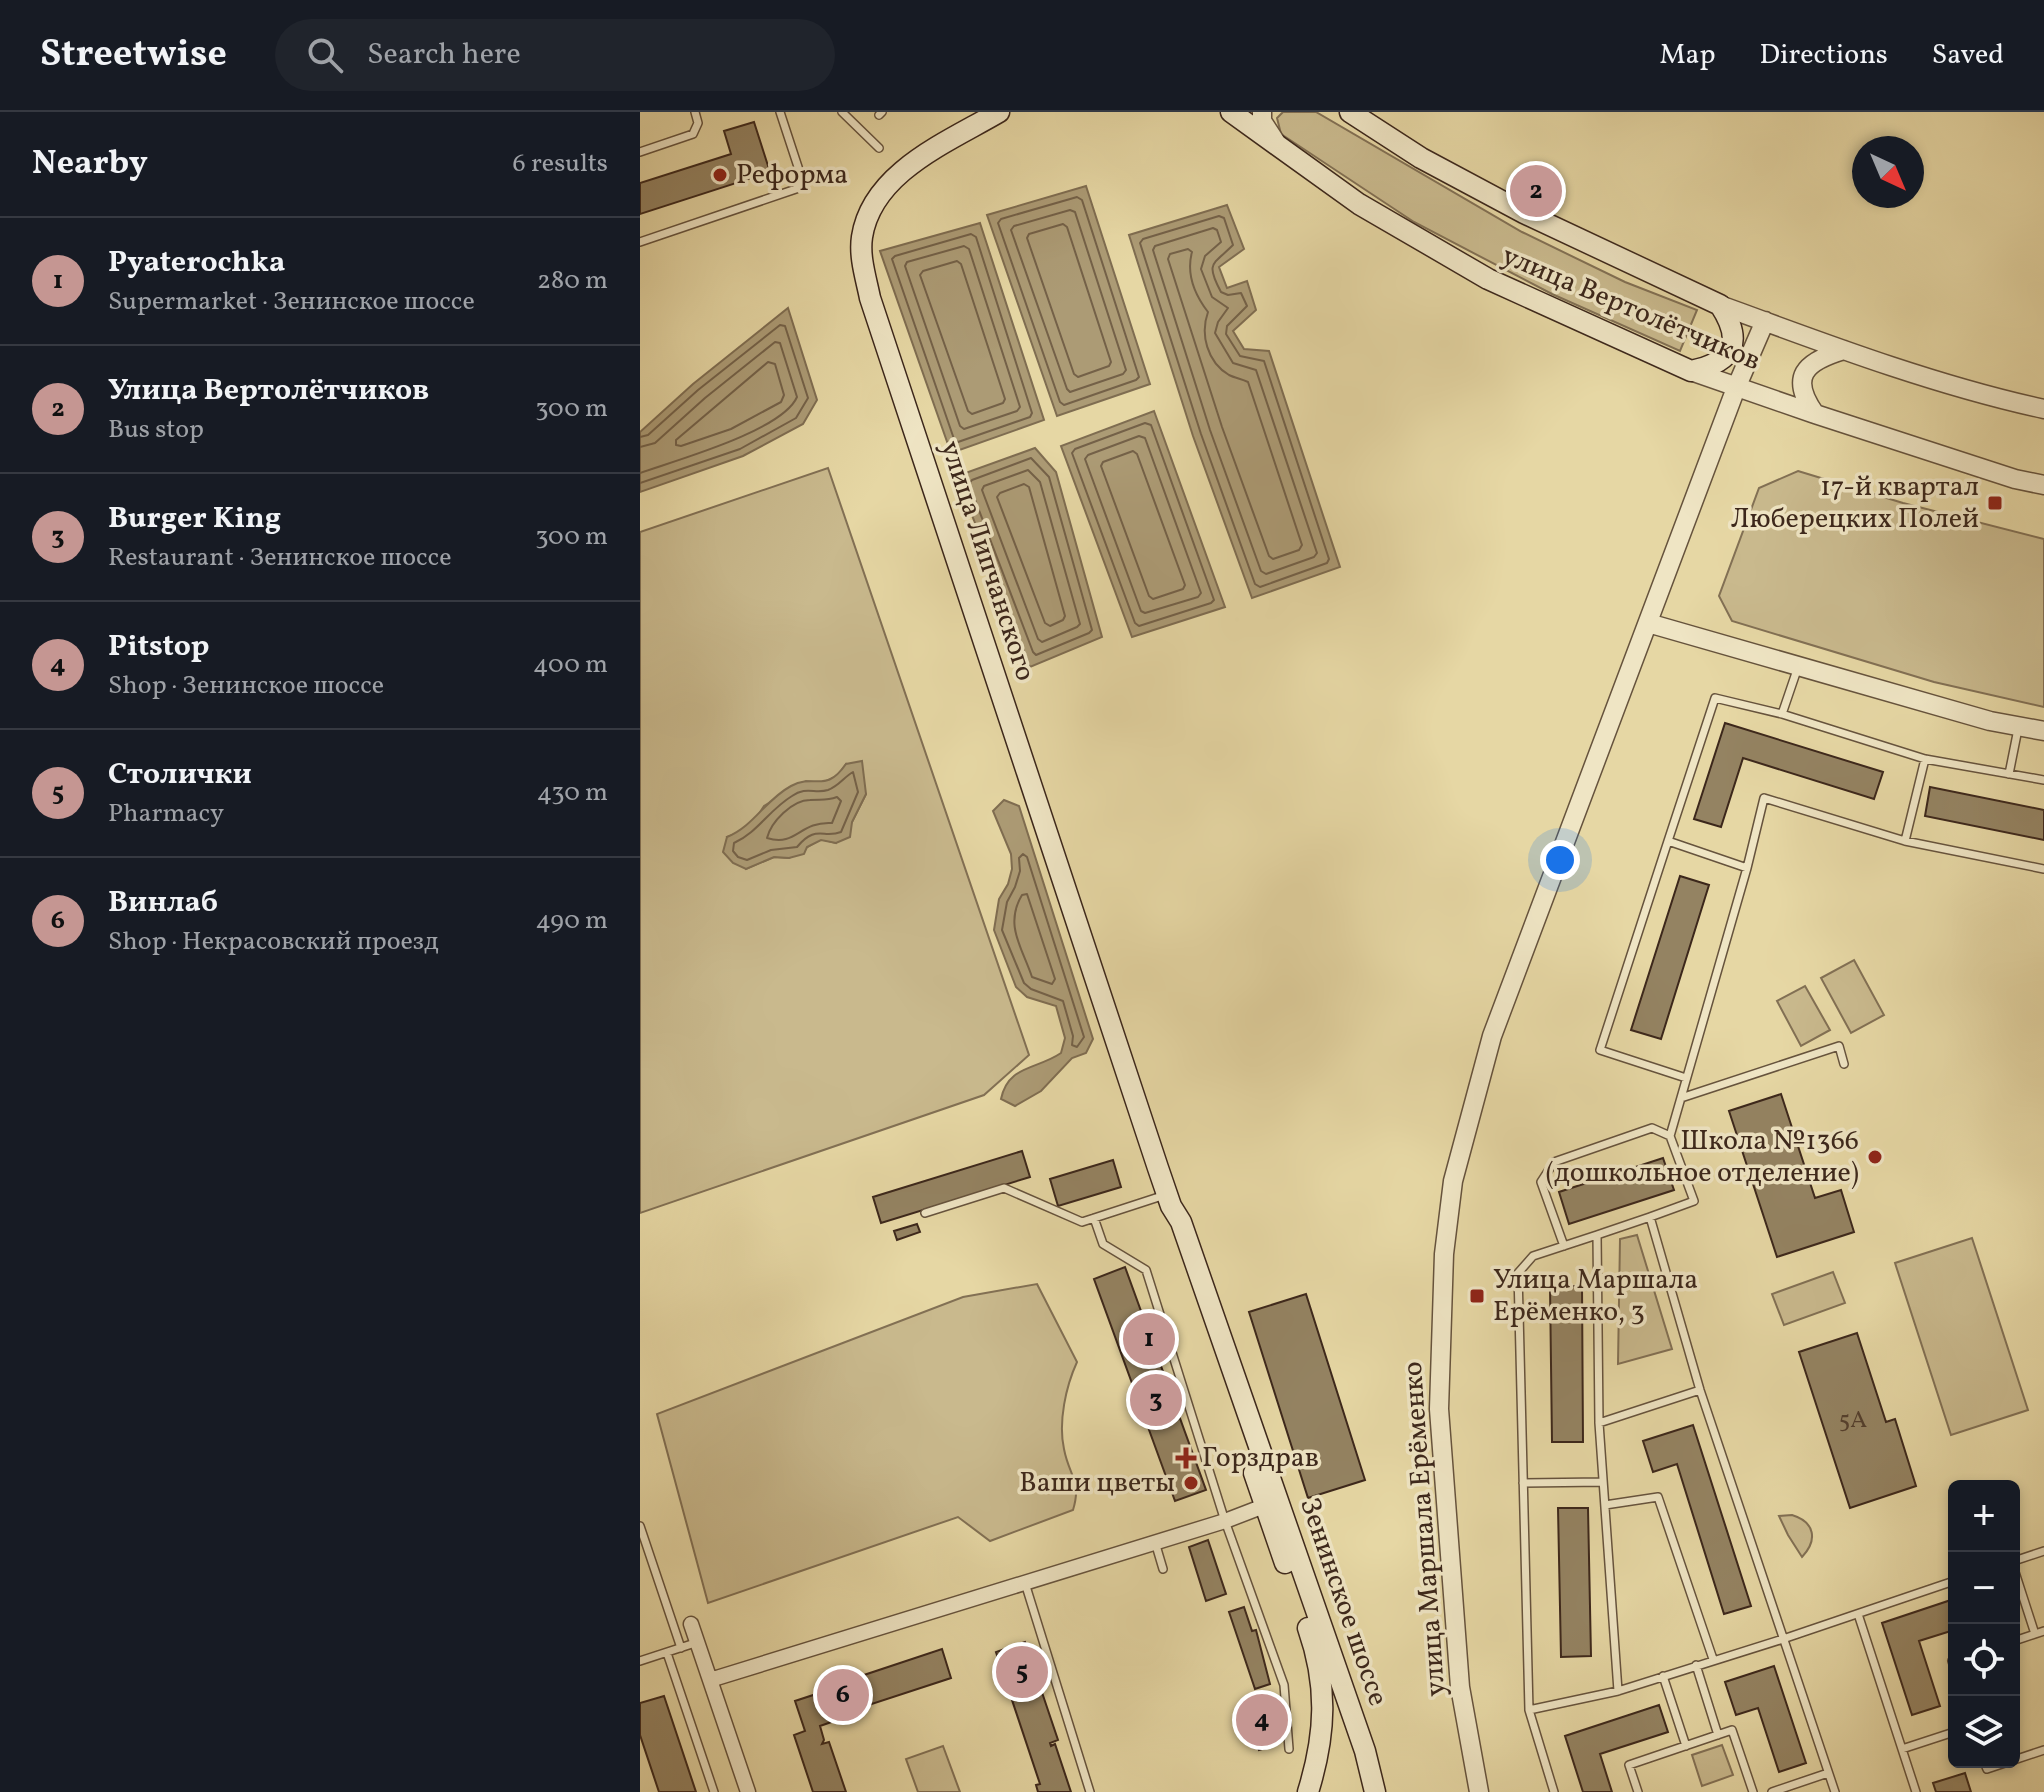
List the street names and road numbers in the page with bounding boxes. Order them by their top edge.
street label: улица Вертолётчиков [1496,237,1766,381]
street label: улица Липчанского [930,436,1044,686]
street label: улица Маршала Ерёменко [1394,1360,1456,1698]
street label: Зенинское шоссе [1289,1493,1397,1711]

